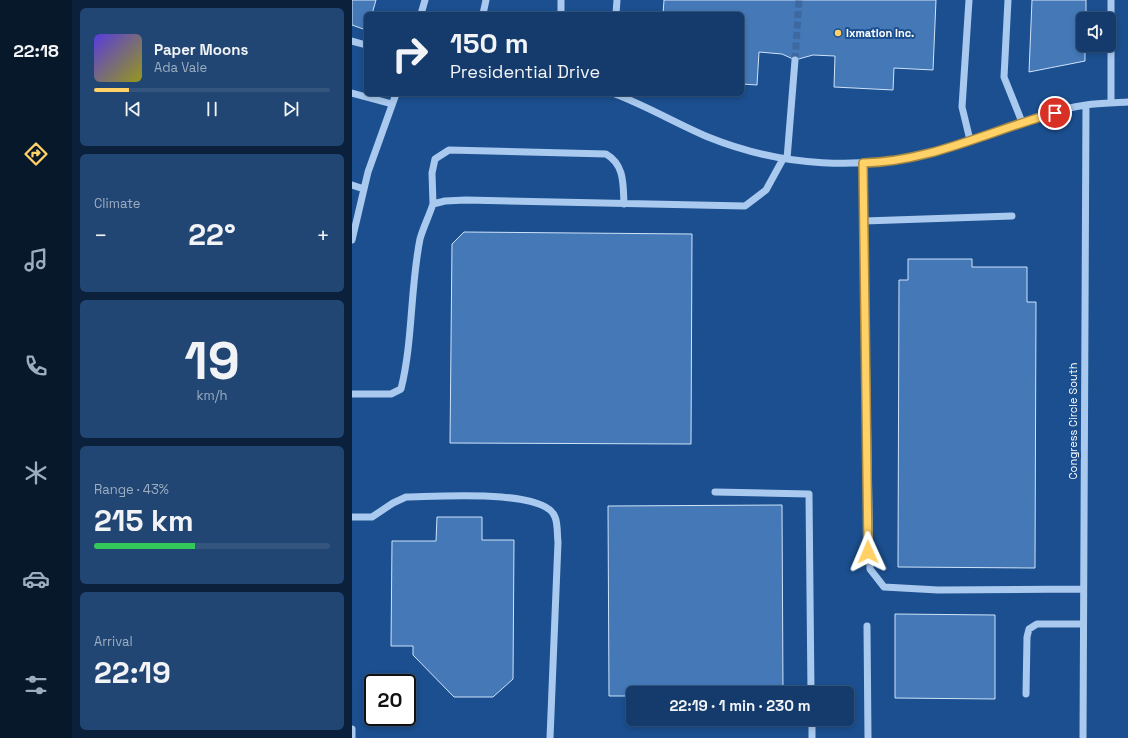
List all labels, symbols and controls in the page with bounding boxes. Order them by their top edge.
map controls [1076,12,1116,52]
button: sound [1076,12,1116,52]
text: 150 m [450,25,529,61]
place label: Ixmation Inc. [846,26,914,40]
icon: right [384,28,436,80]
marker: Ixmation Inc. [833,28,843,38]
text: 22:18 [13,39,59,62]
text: Paper Moons [154,40,248,59]
text: Ada Vale [154,59,207,76]
text: Presidential Drive [450,60,600,83]
pin [1038,96,1072,130]
icon: previous [122,98,144,120]
icon: pause [201,98,223,120]
icon: next [280,98,302,120]
icon: arrive [1044,102,1066,124]
icon: directions [22,140,50,168]
text: Climate [94,195,140,212]
text: 22° [188,215,236,254]
text: − [94,221,108,249]
text: + [316,221,330,249]
icon: music [22,246,50,274]
text: 19 [184,328,240,394]
icon: phone [22,352,50,380]
street label: Congress Circle South [1066,363,1080,479]
text: km/h [197,387,227,404]
icon: climate [22,459,50,487]
text: Range · 43% [94,481,169,498]
text: 215 km [94,501,194,540]
position arrow [847,531,889,573]
icon: car [22,565,50,593]
text: Arrival [94,633,133,650]
text: 22:19 [94,653,171,692]
icon: filters [22,671,50,699]
speed limit sign: 20 [364,674,416,726]
text: 22:19 · 1 min · 230 m [669,696,811,715]

